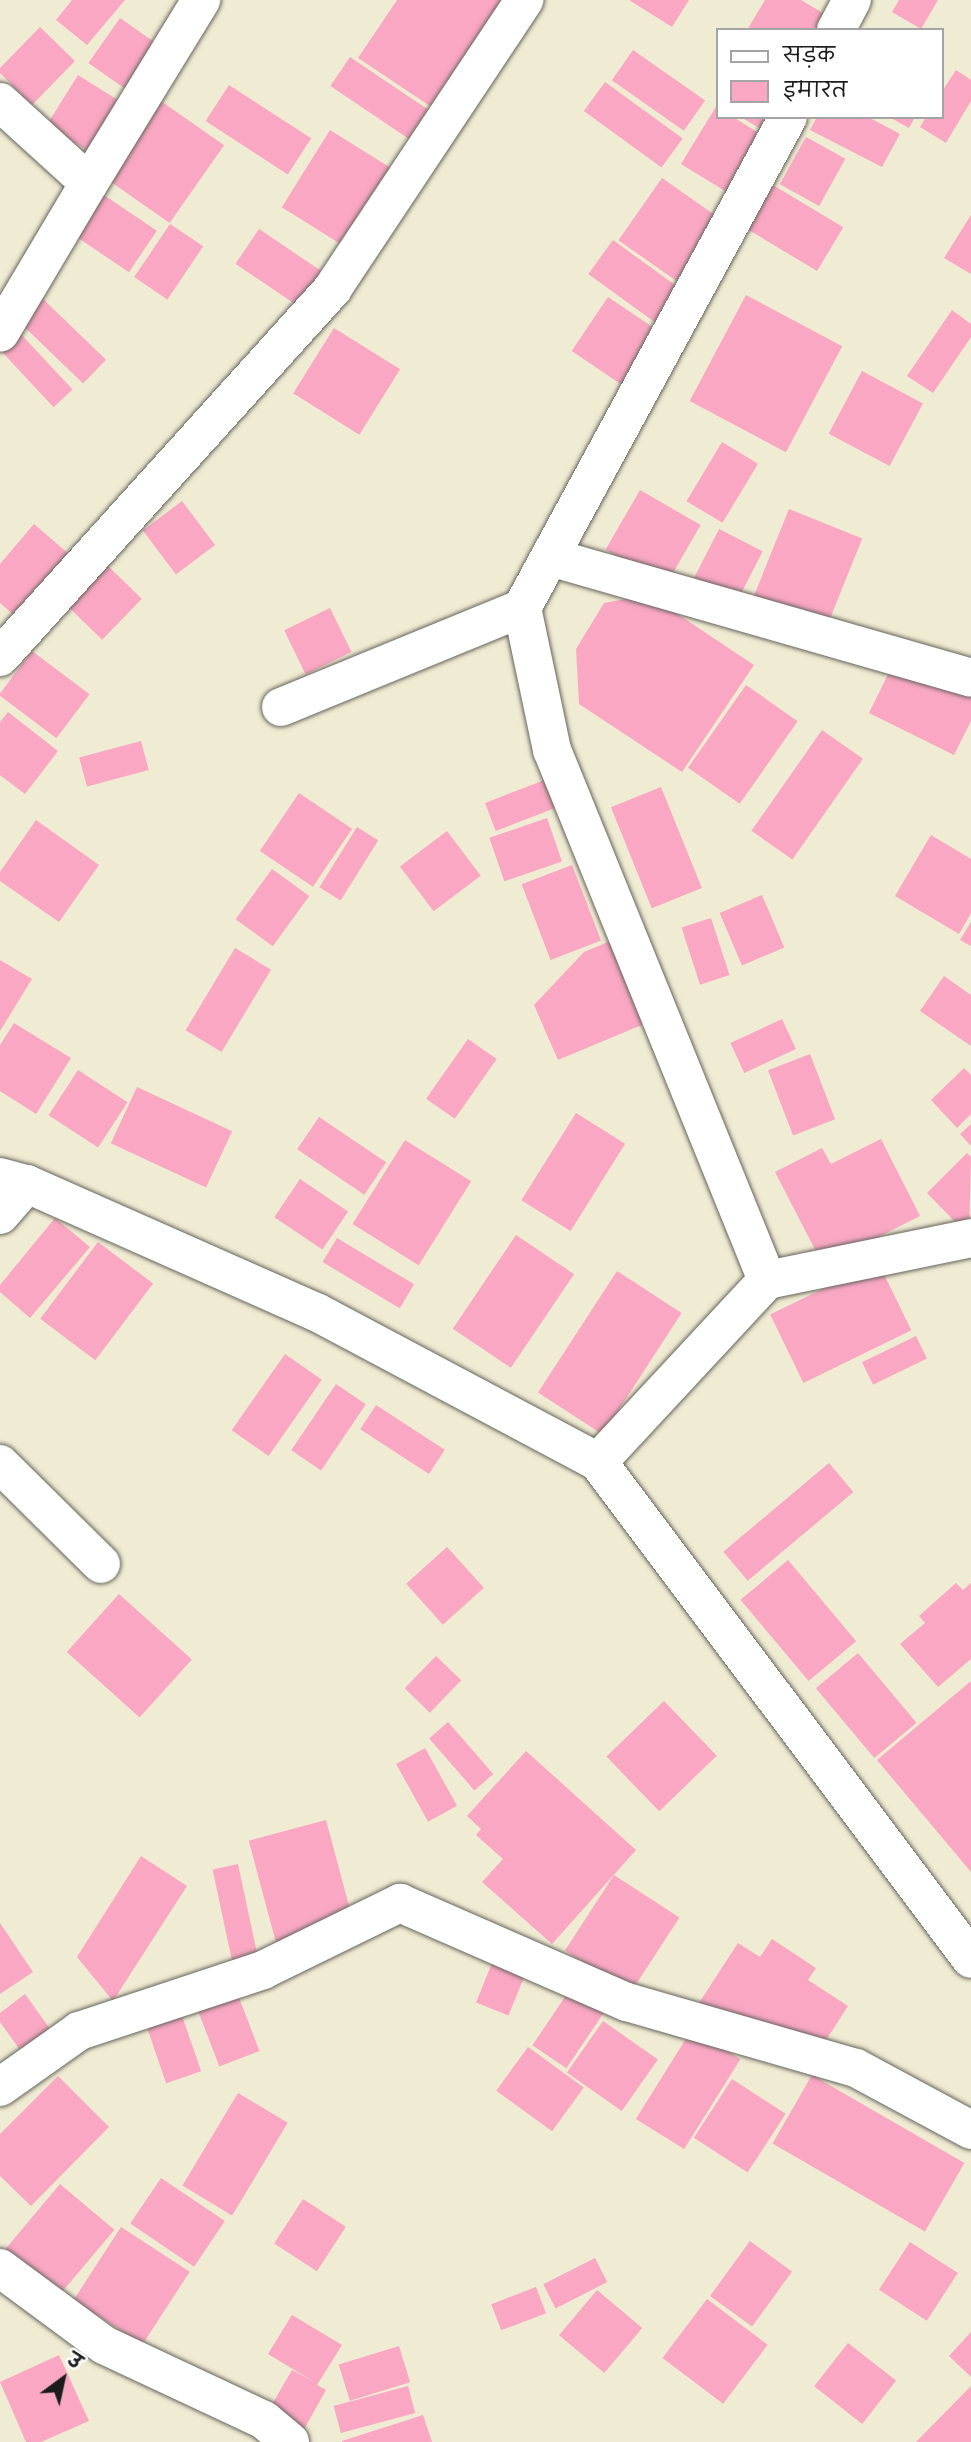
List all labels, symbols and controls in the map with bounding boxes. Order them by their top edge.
legend [716,28,943,119]
text: सड़क [783,42,835,67]
text: इमारत [783,77,847,102]
north arrow [28,2344,98,2414]
text: उ [63,2348,86,2374]

